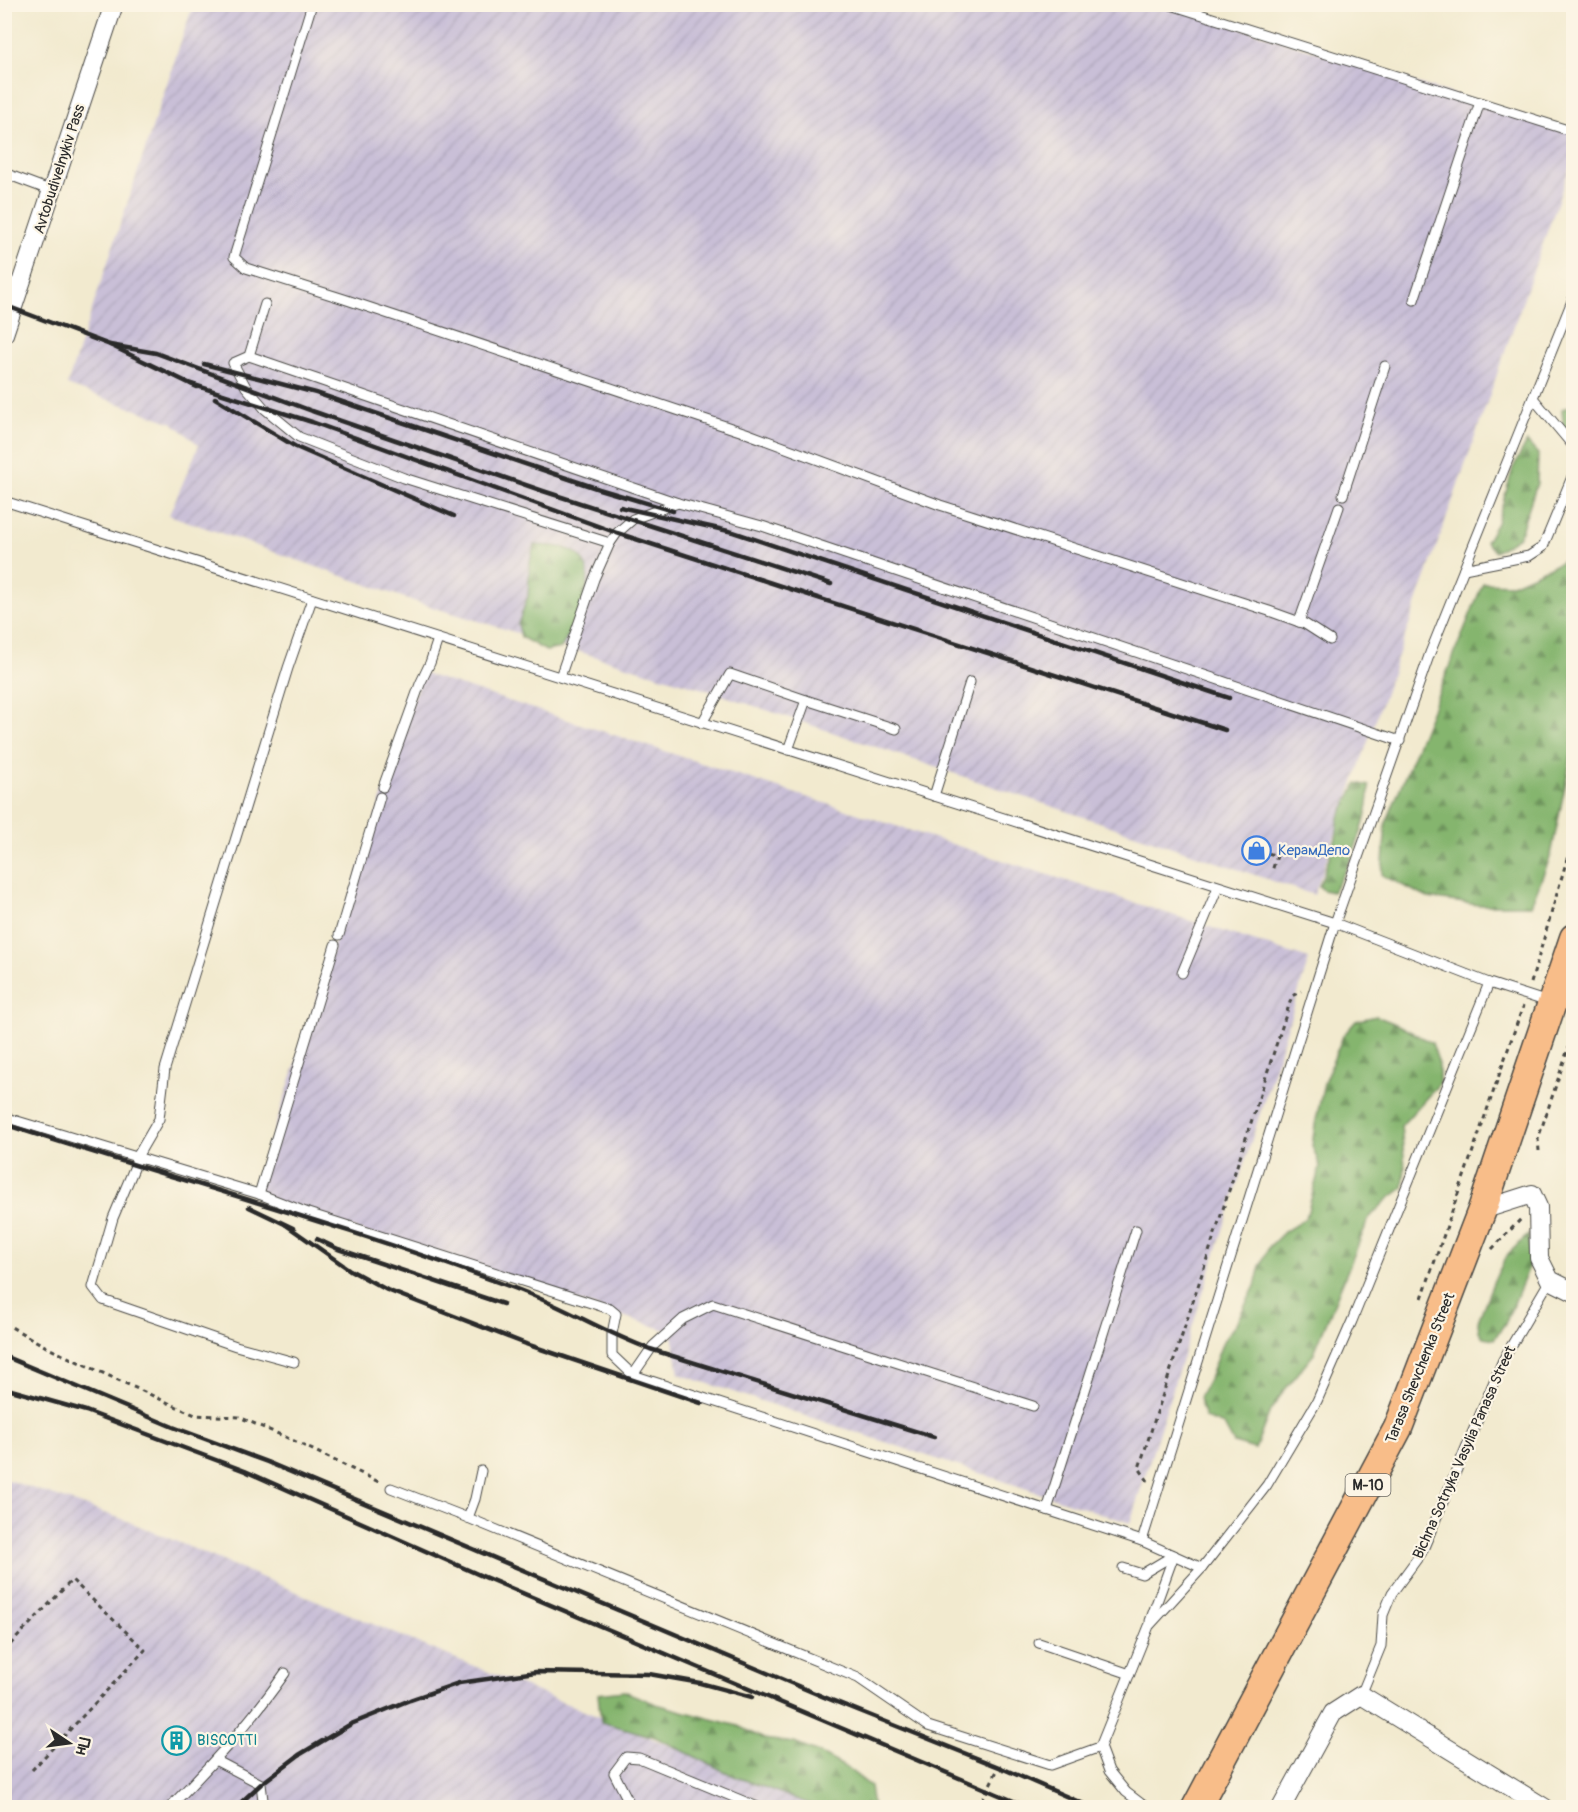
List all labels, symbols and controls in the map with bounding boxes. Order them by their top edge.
street label: Avtobudivelnykiv Pass [30,102,89,236]
shop icon: КерамДепо [1241,834,1273,866]
place label: КерамДепо [1278,841,1350,860]
street label: Tarasa Shevchenka Street [1381,1289,1460,1446]
street label: Bichna Sotnyka Vasylia Panasa Street [1409,1342,1521,1562]
road number: М-10 [1346,1474,1390,1496]
north arrow [39,1713,99,1773]
building icon: BISCOTTI [160,1724,192,1756]
place label: BISCOTTI [197,1731,258,1750]
text: Пн [71,1735,94,1757]

